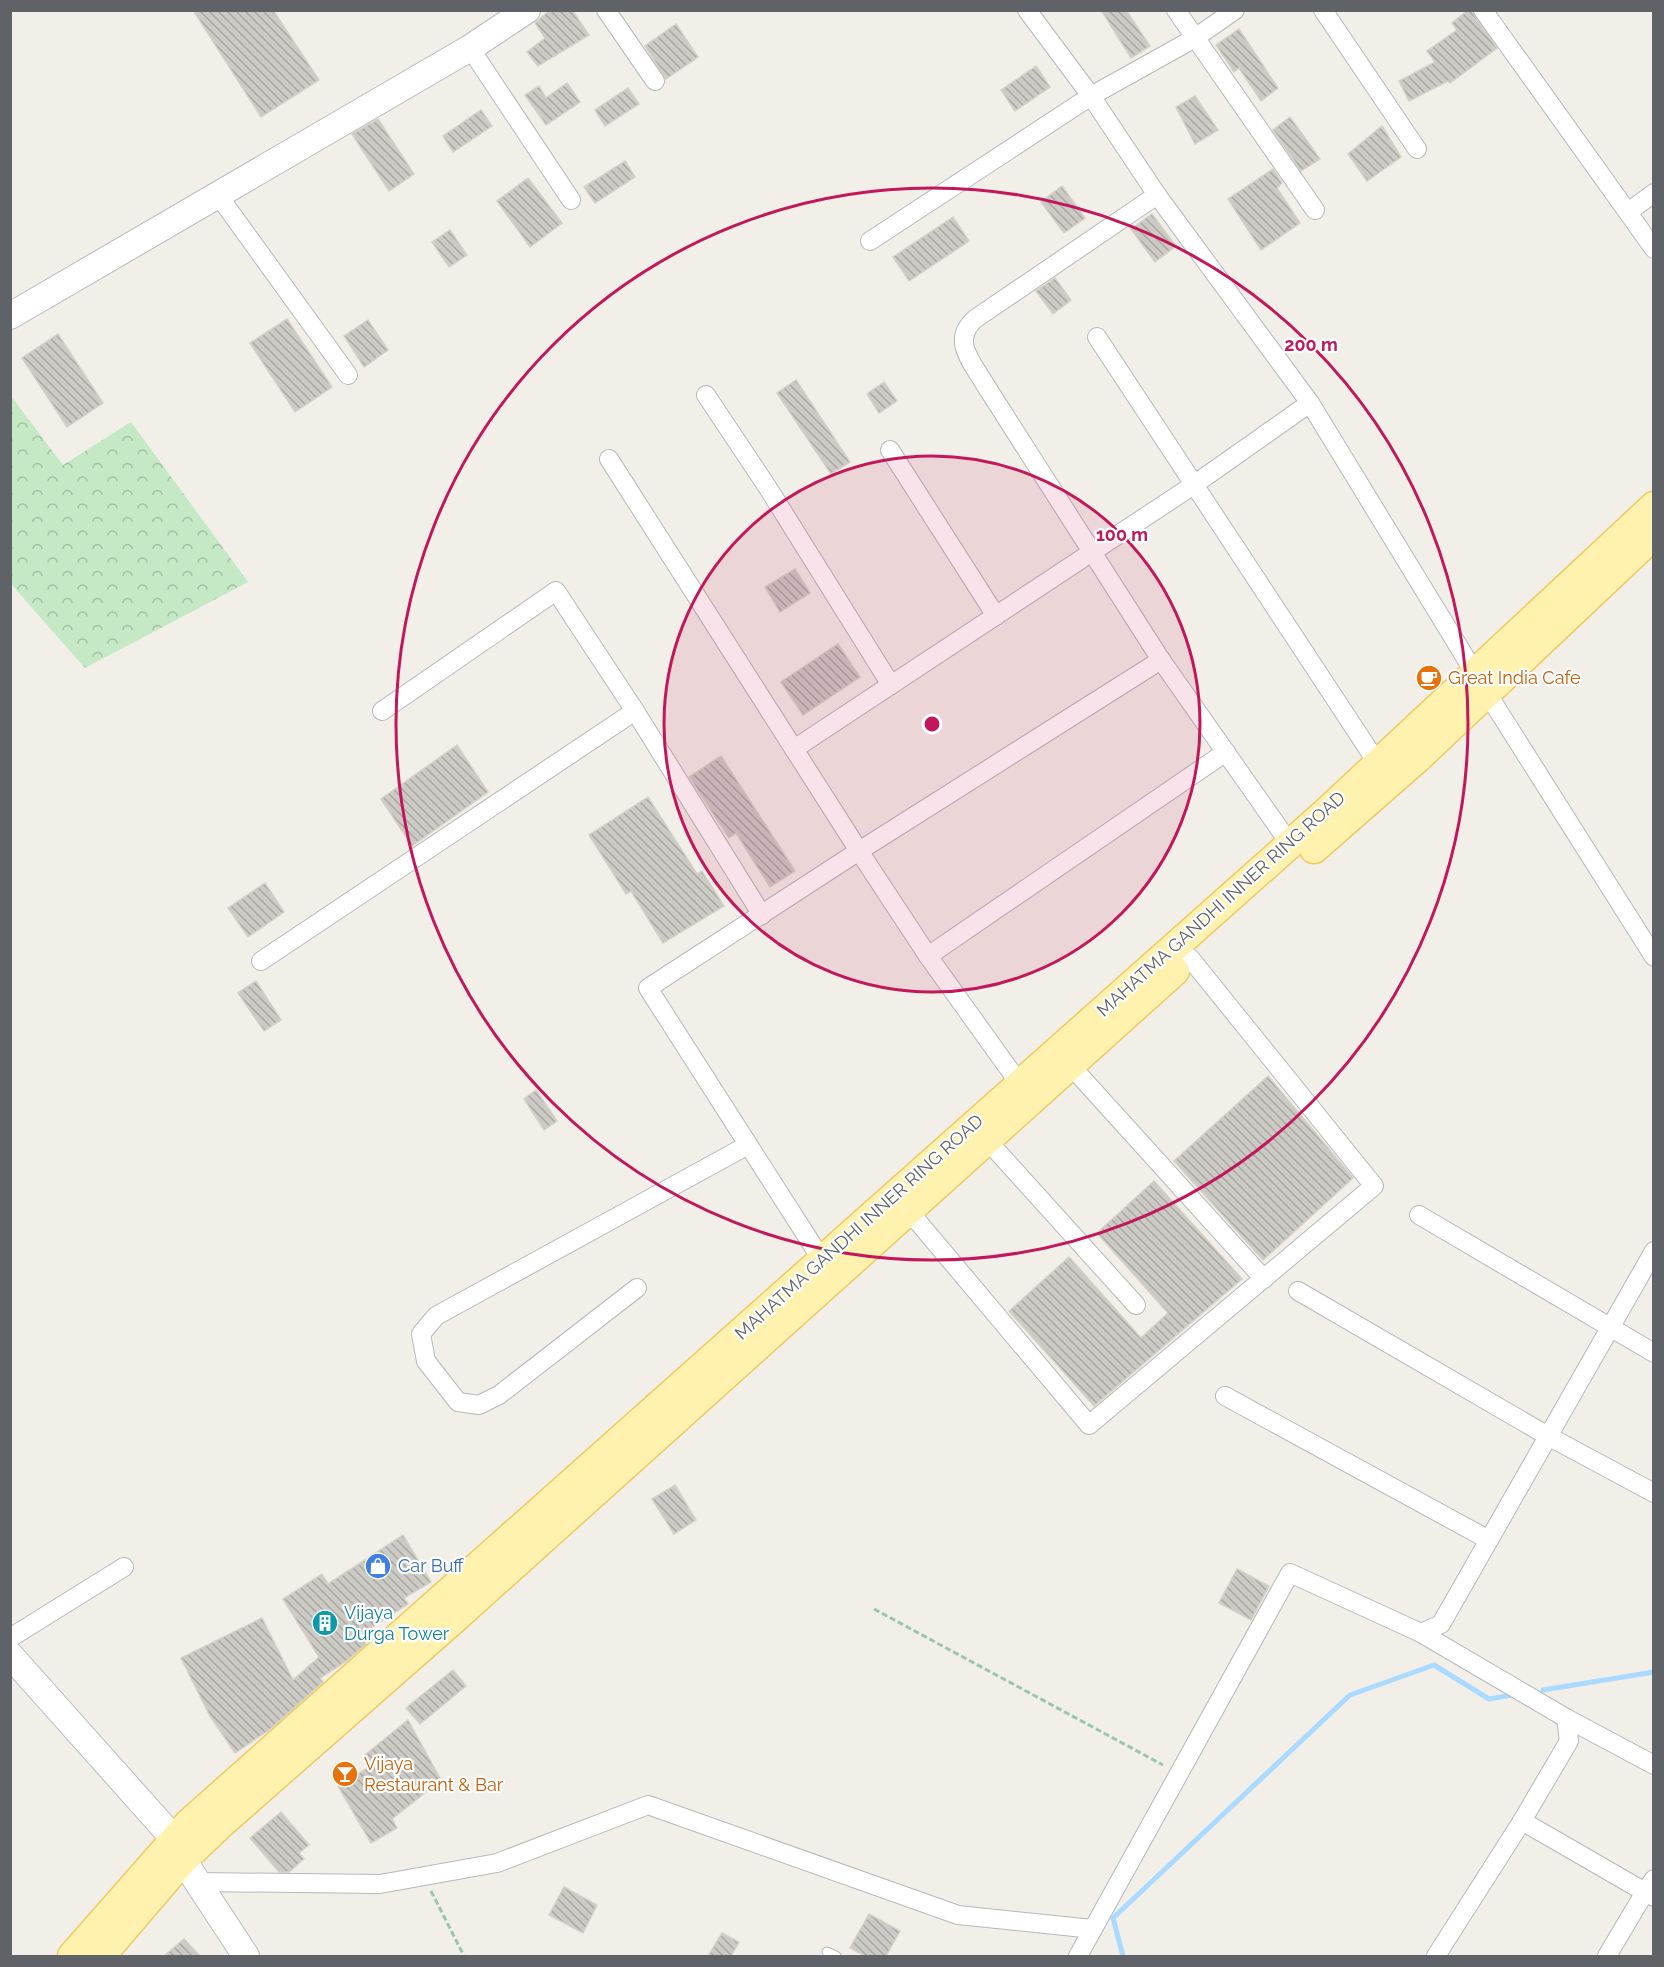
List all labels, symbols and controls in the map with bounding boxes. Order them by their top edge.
text: 200 m [1284,334,1338,355]
text: 100 m [1096,524,1148,545]
cafe icon: Great India Cafe [1414,663,1444,693]
place label: Great India Cafe [1448,667,1581,688]
centre of rings [922,714,942,734]
street label: MAHATMA GANDHI INNER RING ROAD [1092,787,1349,1021]
street label: MAHATMA GANDHI INNER RING ROAD [730,1110,987,1344]
shop icon: Car Buff [363,1551,393,1581]
place label: Car Buff [398,1555,464,1576]
place label: Vijaya Durga Tower [344,1602,450,1644]
building icon: Vijaya Durga Tower [310,1608,340,1638]
place label: Vijaya Restaurant & Bar [364,1753,504,1795]
bar icon: Vijaya Restaurant & Bar [330,1759,360,1789]

